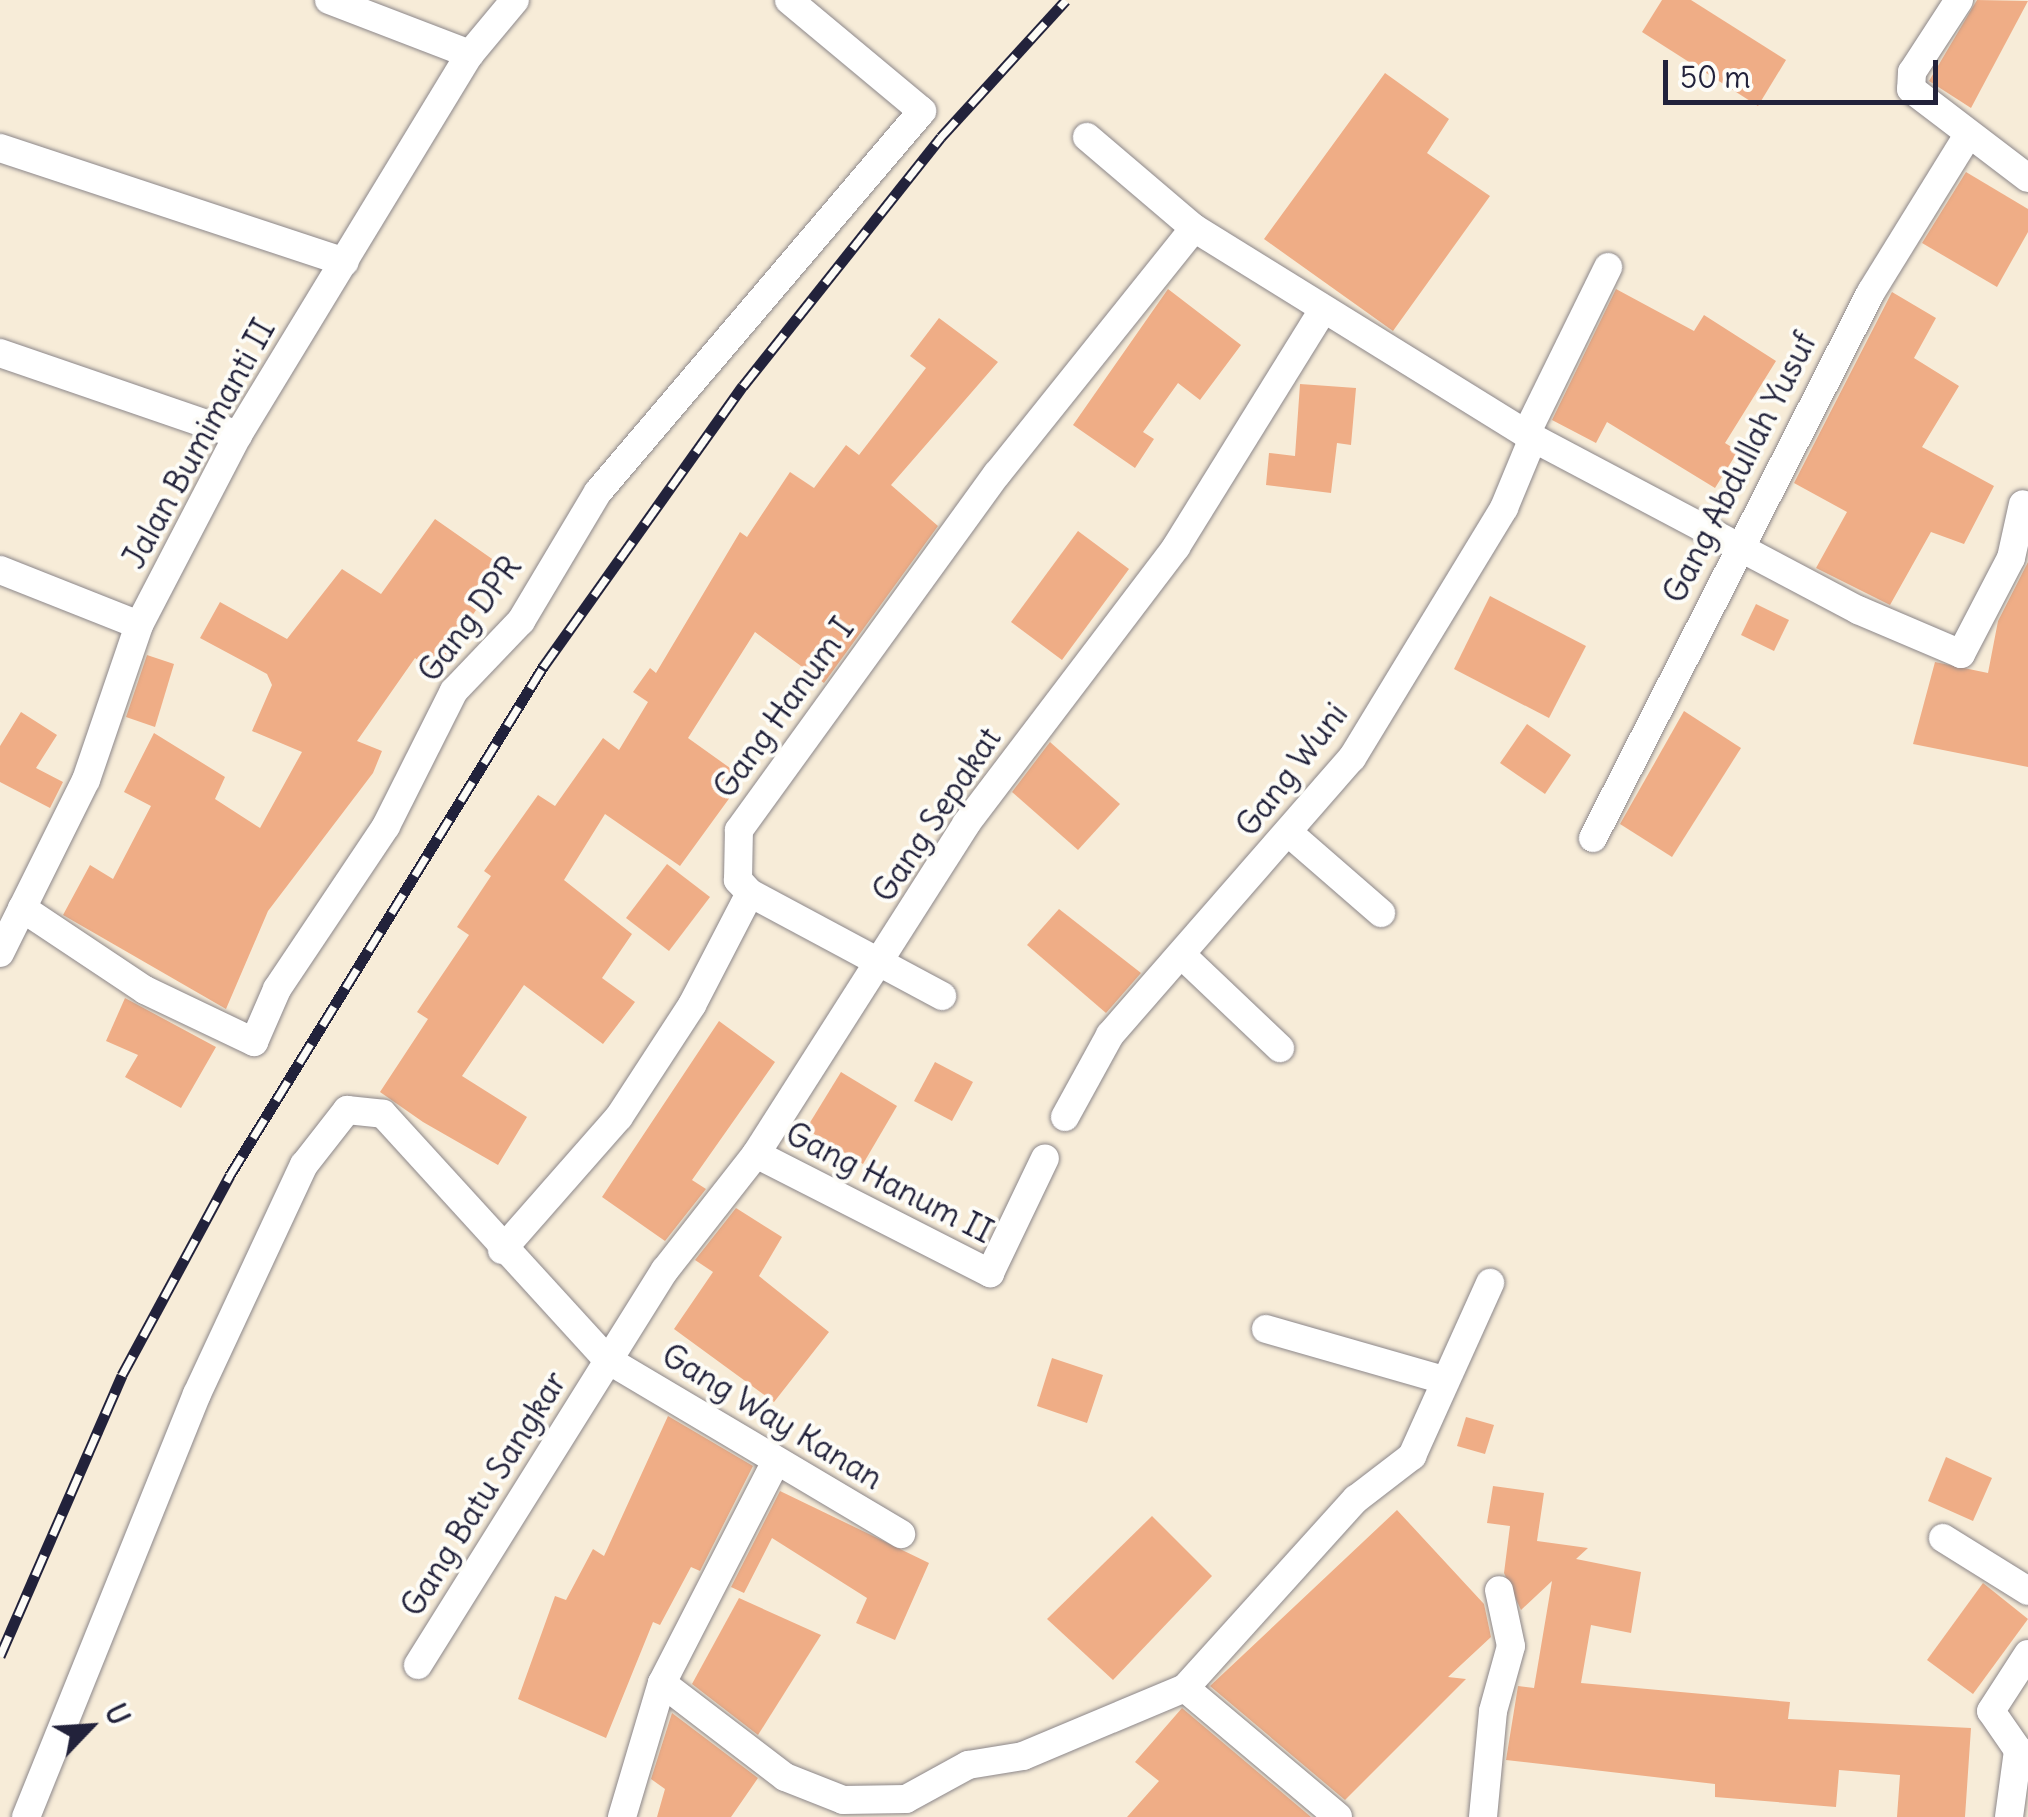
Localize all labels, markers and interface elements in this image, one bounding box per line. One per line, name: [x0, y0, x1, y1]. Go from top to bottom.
scale bar: [1668, 40, 1943, 102]
text: 50 m: [1680, 58, 1750, 96]
street label: Jalan Bumimanti II: [115, 313, 283, 575]
street label: Gang Abdullah Yusuf: [1655, 326, 1825, 610]
street label: Gang DPR: [410, 548, 530, 690]
street label: Gang Hanum I: [706, 610, 862, 806]
street label: Gang Wuni: [1228, 696, 1356, 844]
street label: Gang Sepakat: [865, 720, 1009, 910]
street label: Gang Hanum II: [779, 1114, 999, 1252]
street label: Gang Way Kanan: [655, 1336, 889, 1498]
street label: Gang Batu Sangkar: [393, 1364, 575, 1624]
north arrow: [40, 1677, 140, 1777]
text: U: [97, 1698, 138, 1731]

